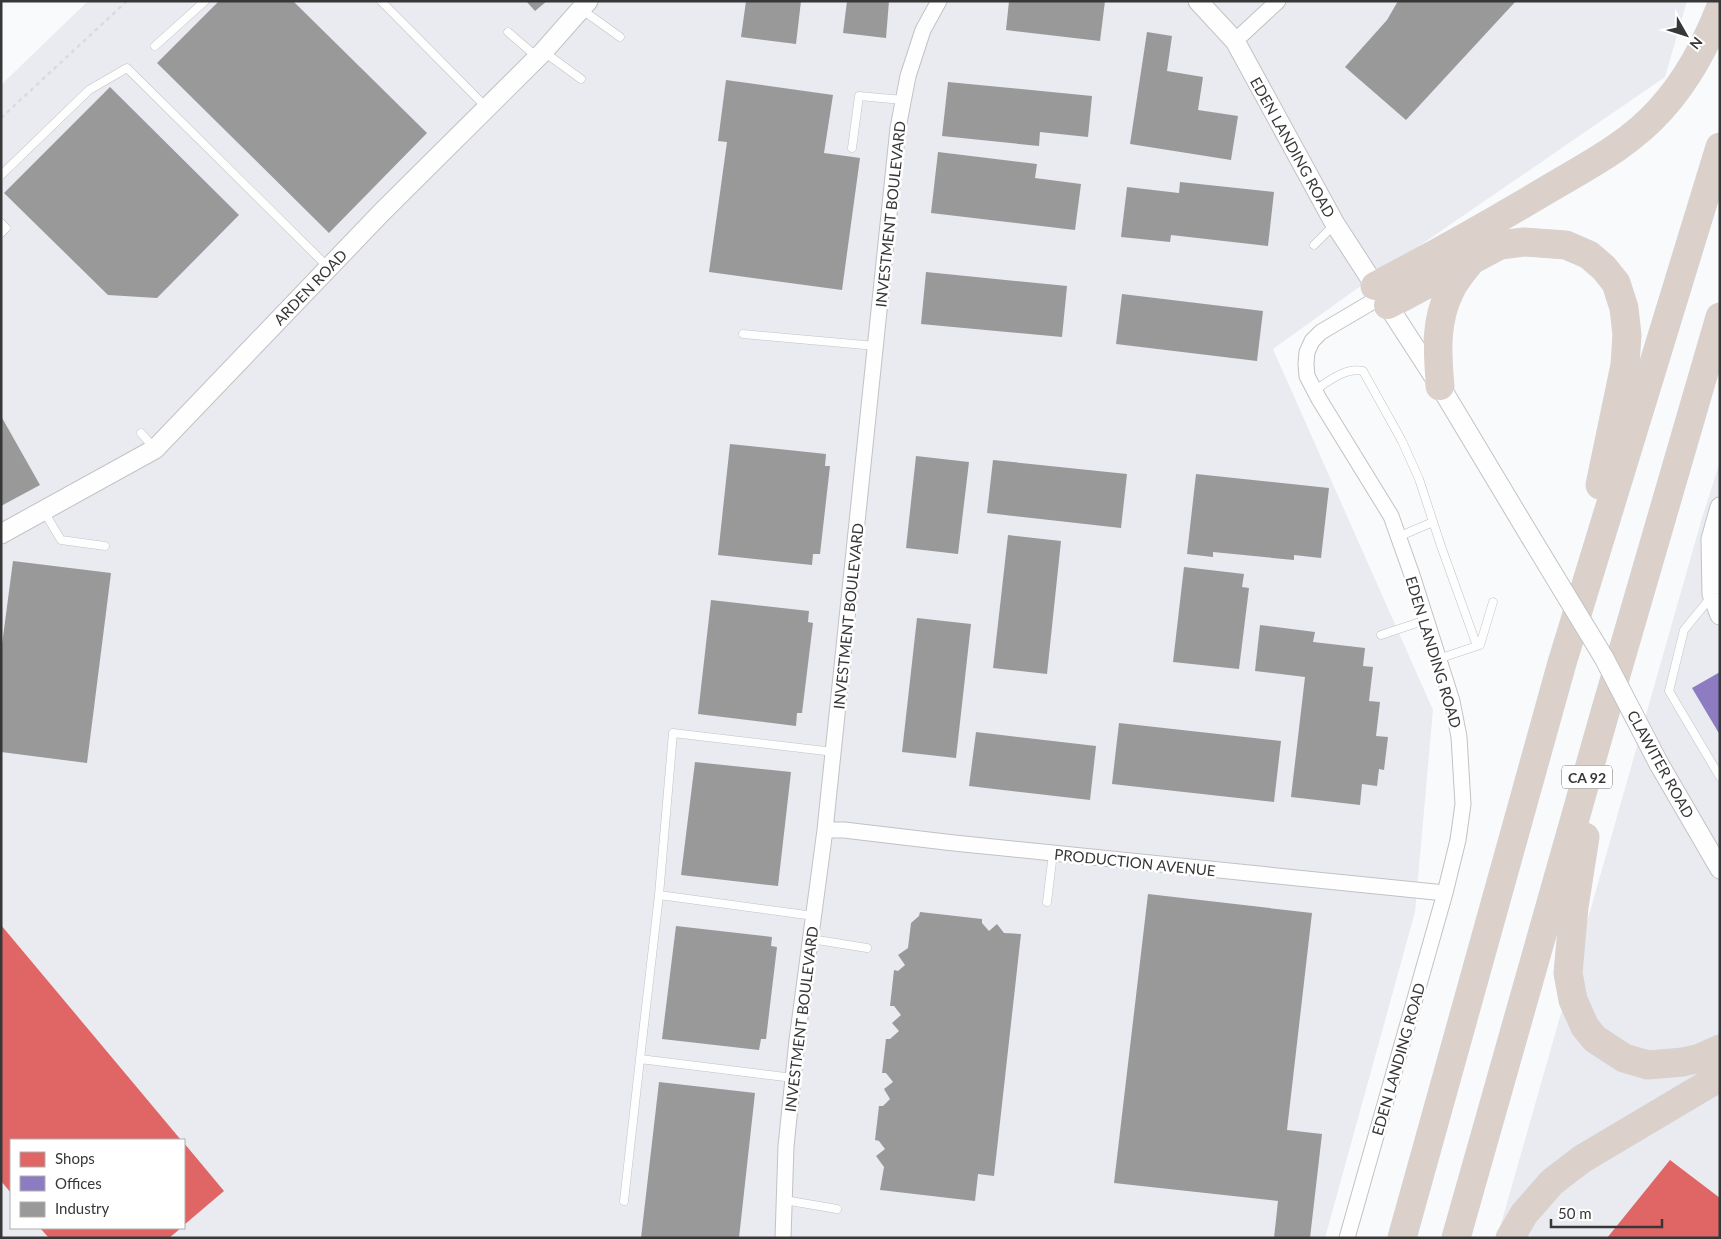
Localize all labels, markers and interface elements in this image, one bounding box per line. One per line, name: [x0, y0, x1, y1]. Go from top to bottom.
north arrow: [1661, 10, 1711, 60]
text: N: [1686, 34, 1706, 53]
street label: EDEN LANDING ROAD: [1247, 74, 1339, 220]
street label: INVESTMENT BOULEVARD: [871, 120, 909, 308]
street label: ARDEN ROAD: [270, 246, 350, 328]
street label: INVESTMENT BOULEVARD: [829, 522, 867, 710]
street label: EDEN LANDING ROAD: [1402, 574, 1466, 730]
street label: CLAWITER ROAD: [1624, 707, 1698, 821]
road number: CA 92: [1562, 766, 1612, 789]
street label: PRODUCTION AVENUE: [1054, 845, 1216, 879]
street label: INVESTMENT BOULEVARD: [781, 925, 821, 1113]
street label: EDEN LANDING ROAD: [1368, 981, 1428, 1137]
legend: [10, 1139, 185, 1229]
text: Shops: [55, 1149, 95, 1167]
text: Offices: [55, 1174, 102, 1192]
scale bar: [1551, 1196, 1662, 1228]
text: Industry: [55, 1199, 110, 1217]
text: 50 m: [1558, 1204, 1592, 1222]

